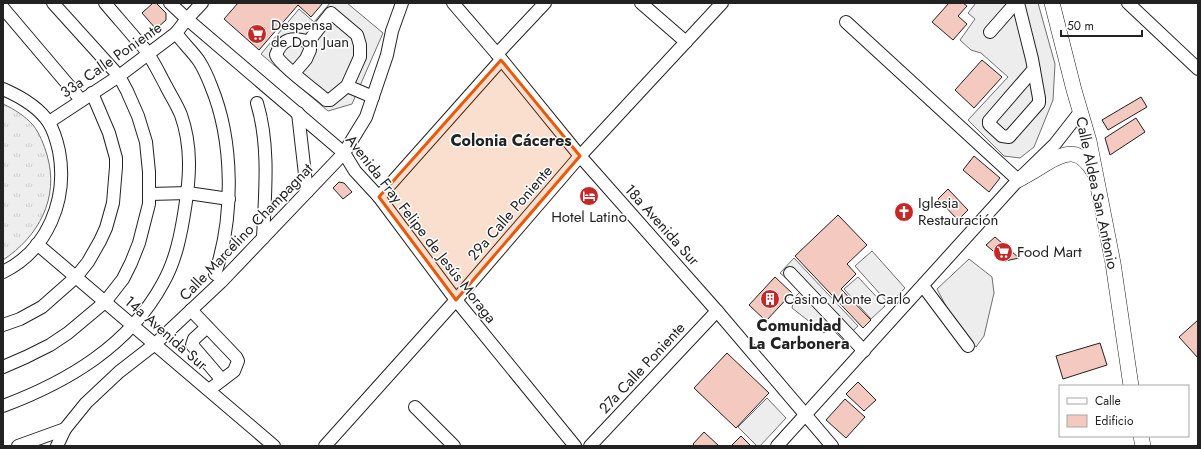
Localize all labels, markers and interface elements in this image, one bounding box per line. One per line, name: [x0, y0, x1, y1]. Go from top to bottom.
scale bar: [1061, 12, 1142, 38]
place label: Despensa de Don Juan: [271, 14, 349, 53]
street label: 33a Calle Poniente: [56, 17, 166, 103]
text: 50 m: [1067, 17, 1094, 35]
supermarket icon: Despensa de Don Juan: [246, 23, 268, 45]
street label: Calle Aldea San Antonio: [1070, 115, 1124, 271]
district label: Colonia Cáceres: [450, 129, 572, 152]
street label: Avenida Fray Felipe de Jesús Moraga: [340, 130, 502, 328]
street label: Calle Marcelino Champagnat: [174, 158, 318, 306]
street label: 29a Calle Poniente: [462, 160, 558, 265]
street label: 18a Avenida Sur: [619, 179, 705, 271]
hotel icon: Hotel Latino: [578, 185, 600, 207]
place label: Iglesia Restauración: [918, 192, 998, 231]
church icon: Iglesia Restauración: [893, 201, 915, 223]
place label: Hotel Latino: [551, 206, 627, 228]
supermarket icon: Food Mart: [992, 241, 1014, 263]
place label: Food Mart: [1017, 241, 1082, 263]
building icon: Casino Monte Carlo: [759, 288, 781, 310]
place label: Casino Monte Carlo: [784, 288, 910, 310]
street label: 14a Avenida Sur: [120, 291, 213, 376]
district label: Comunidad La Carbonera: [748, 314, 850, 355]
street label: 27a Calle Poniente: [594, 317, 690, 419]
legend: [1059, 385, 1189, 437]
text: Calle: [1095, 392, 1121, 410]
text: Edificio: [1095, 412, 1134, 430]

